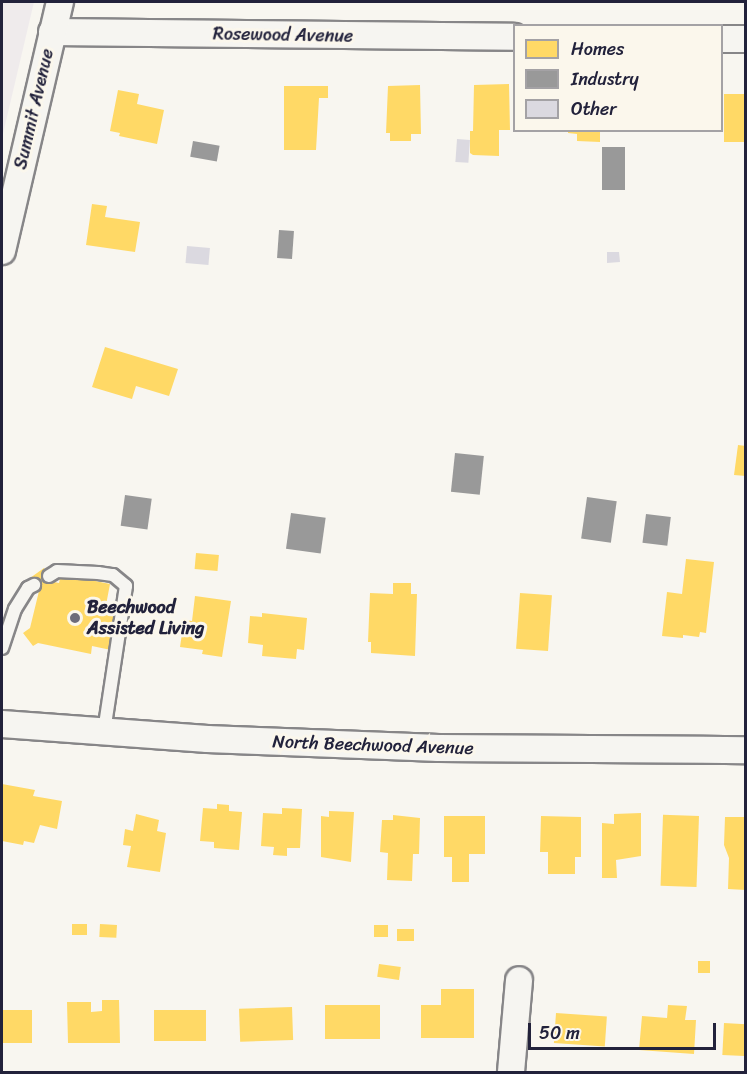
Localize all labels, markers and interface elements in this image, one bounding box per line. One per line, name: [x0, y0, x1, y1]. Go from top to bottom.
street label: Rosewood Avenue: [213, 23, 353, 47]
legend: [513, 24, 723, 132]
text: Homes: [571, 33, 624, 65]
street label: Summit Avenue: [10, 47, 58, 171]
text: Industry: [571, 63, 639, 95]
text: Other: [571, 93, 617, 125]
place label: Beechwood Assisted Living: [87, 597, 204, 640]
marker: Beechwood Assisted Living: [68, 611, 82, 625]
street label: North Beechwood Avenue: [272, 731, 474, 759]
scale bar: [531, 1011, 718, 1049]
text: 50 m: [539, 1017, 580, 1049]

